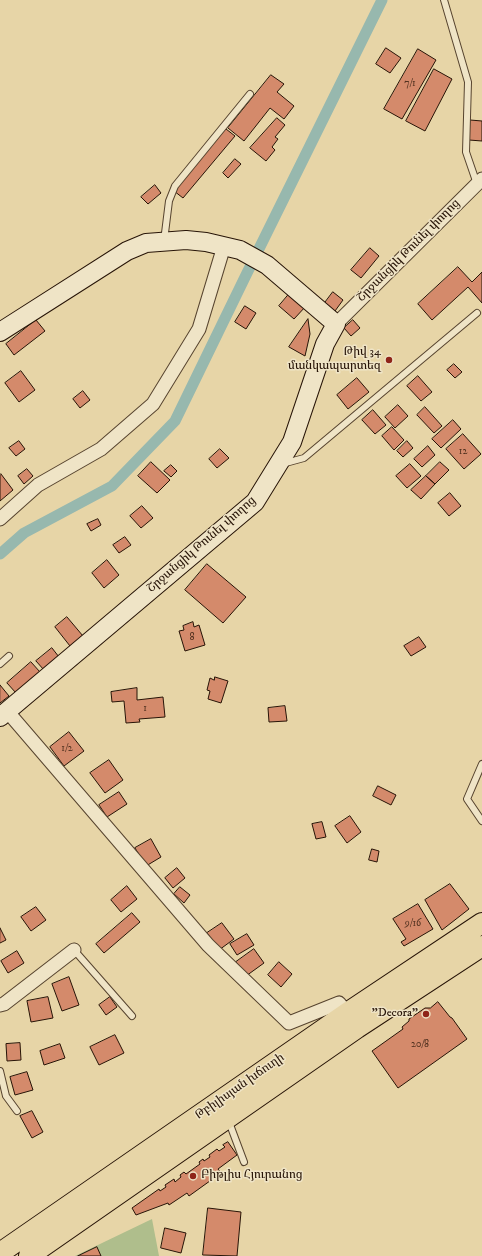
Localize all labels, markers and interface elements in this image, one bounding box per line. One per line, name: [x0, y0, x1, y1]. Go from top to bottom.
house number: 7/1: [404, 78, 416, 90]
street label: Շրջանցիկ Թունել փողոց: [355, 197, 463, 305]
place label: Թիվ 34 մանկապարտեզ: [288, 346, 381, 374]
marker: Թիվ 34 մանկապարտեզ: [384, 355, 394, 365]
house number: 12: [459, 446, 467, 458]
street label: Շրջանցիկ Թունել փողոց: [145, 494, 259, 596]
house number: 8: [189, 632, 195, 644]
house number: 1: [143, 703, 147, 715]
house number: 1/2: [61, 743, 73, 755]
house number: 9/16: [405, 918, 421, 930]
place label: "Decora": [372, 1007, 418, 1021]
marker: "Decora": [421, 1009, 431, 1019]
house number: 20/8: [411, 1039, 429, 1051]
street label: Թբիլիսյան խճուղի: [193, 1051, 287, 1123]
place label: Բիթլիս Հյուրանոց: [201, 1169, 302, 1183]
marker: Բիթլիս Հյուրանոց: [188, 1171, 198, 1181]

